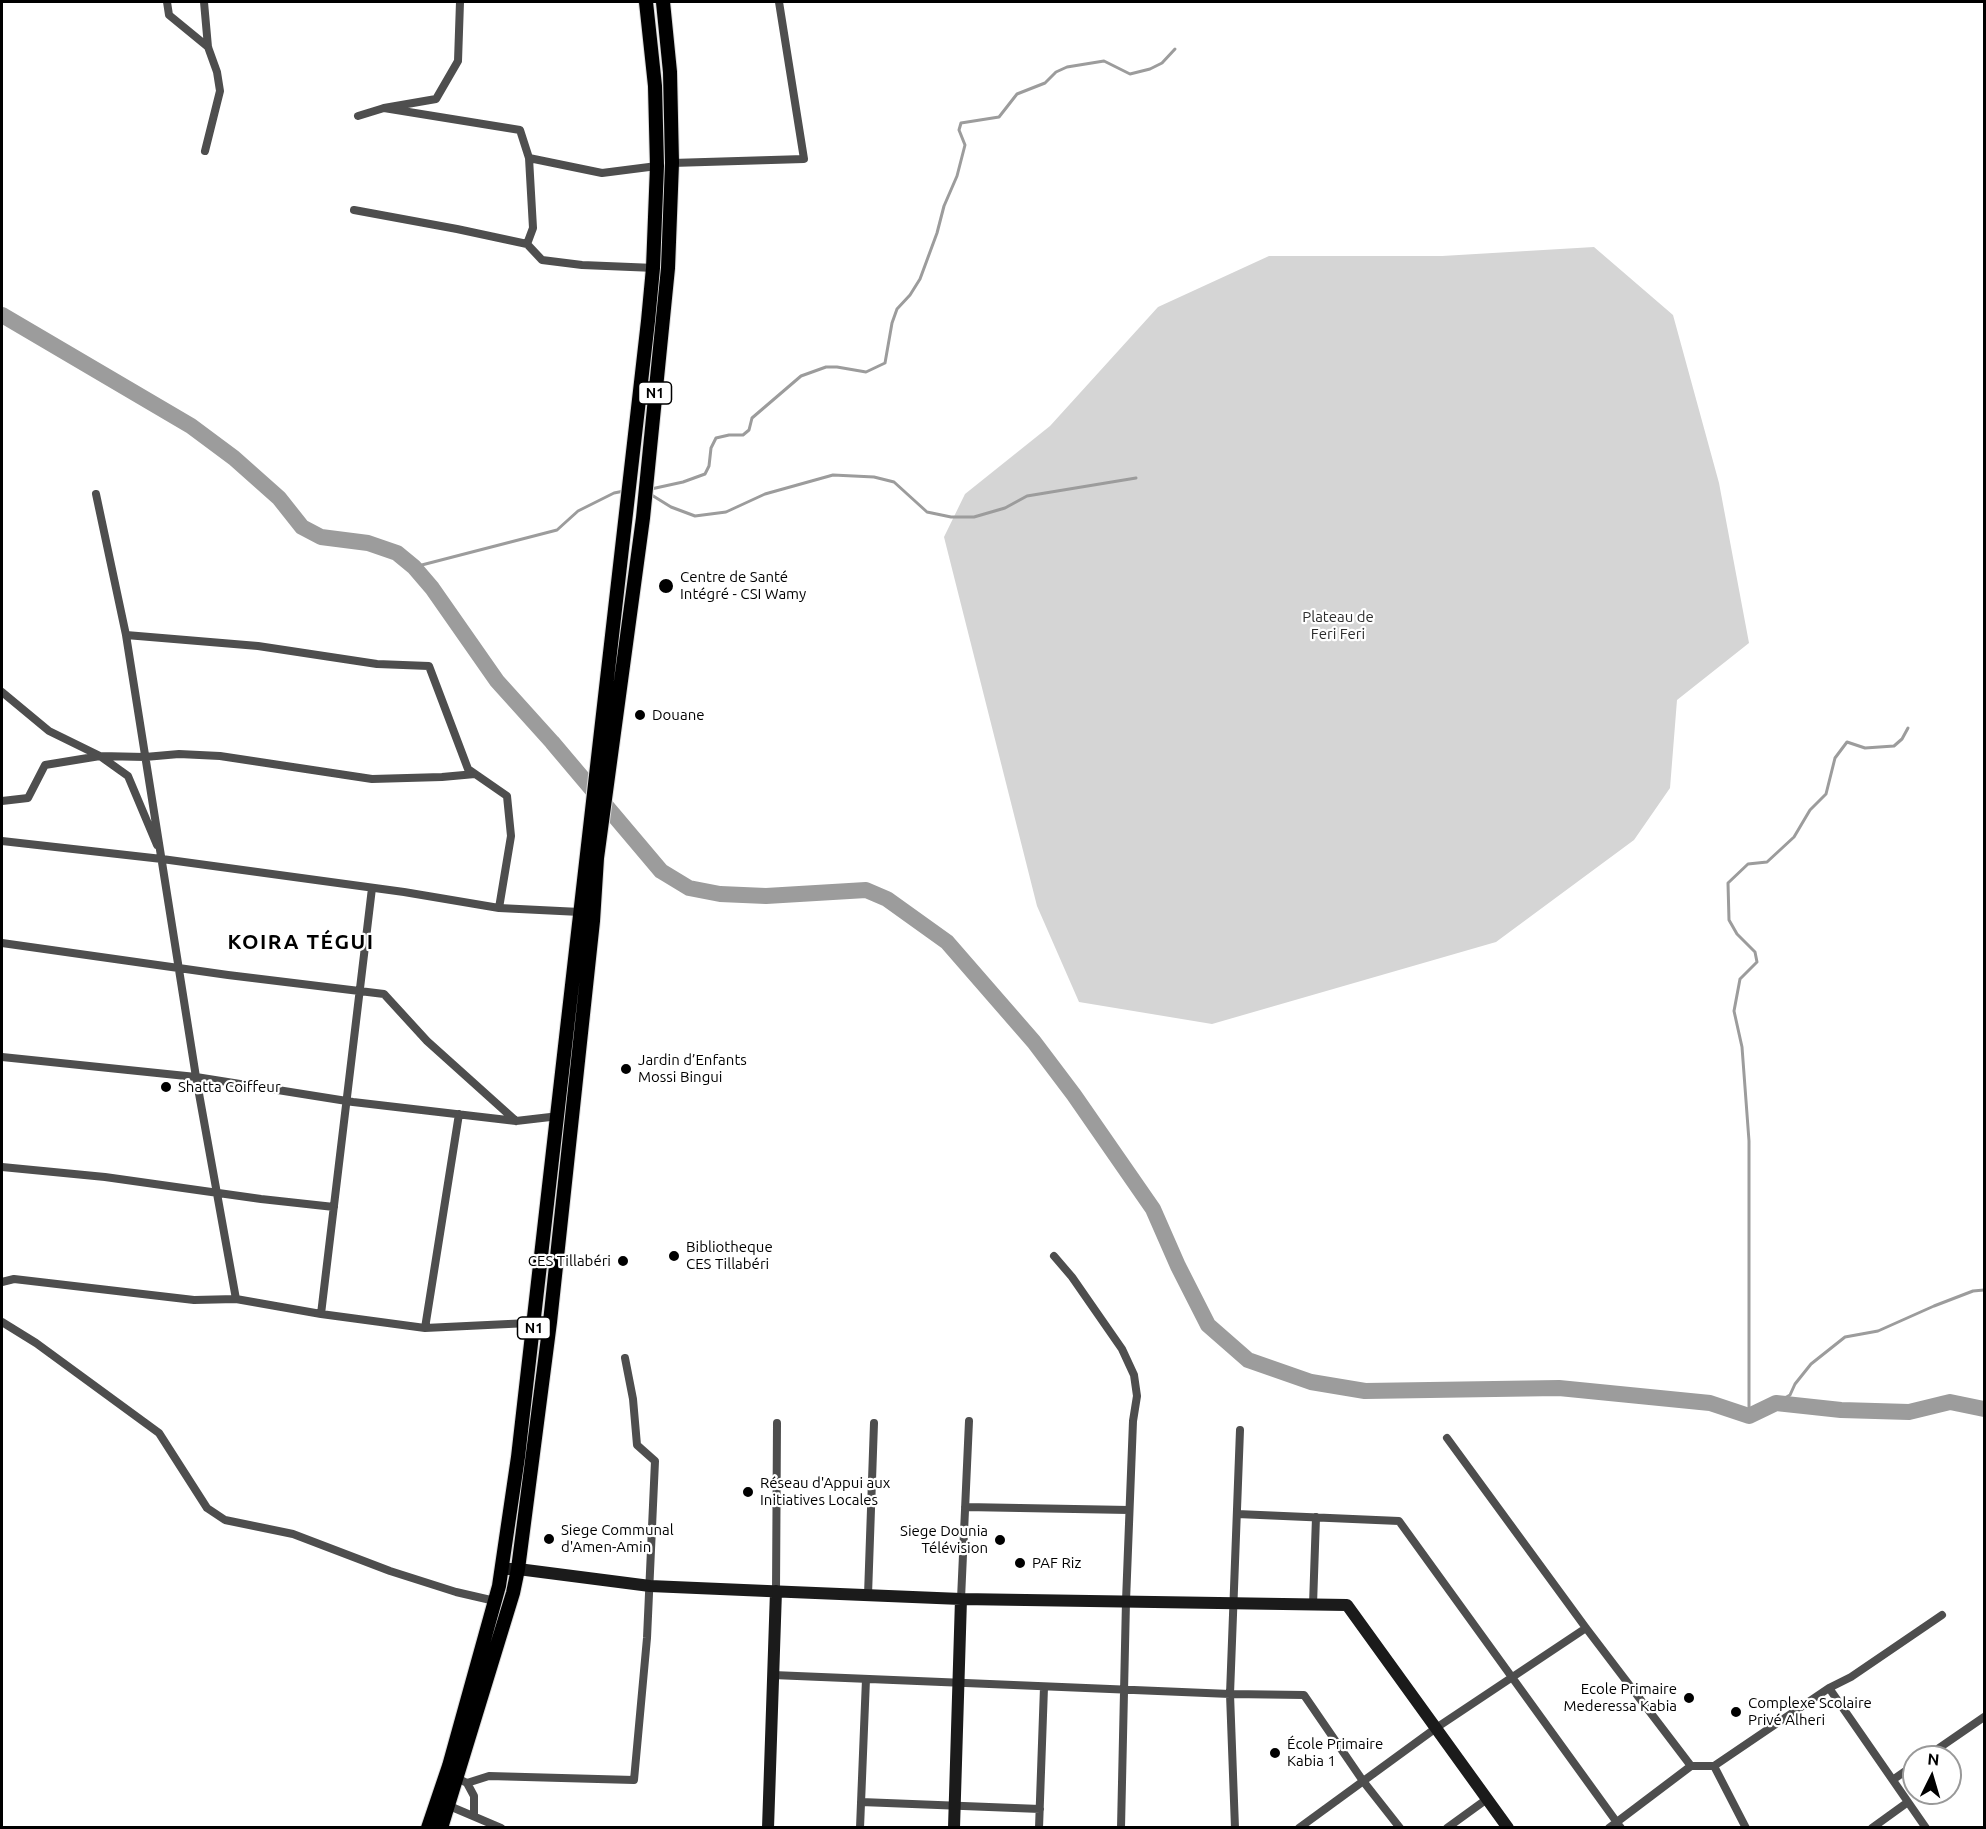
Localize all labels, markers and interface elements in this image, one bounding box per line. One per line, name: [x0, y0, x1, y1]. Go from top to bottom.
road number: N1: [638, 382, 672, 404]
place label: Centre de Santé Intégré - CSI Wamy: [680, 568, 806, 603]
marker: Centre de Santé Intégré - CSI Wamy: [657, 577, 675, 595]
park label: Plateau de Feri Feri: [1302, 608, 1374, 643]
place label: Douane: [652, 706, 704, 724]
marker: Douane: [633, 708, 647, 722]
district label: KOIRA TÉGUI: [227, 929, 375, 955]
place label: Jardin d’Enfants Mossi Bingui: [638, 1051, 747, 1086]
marker: Jardin d’Enfants Mossi Bingui: [619, 1062, 633, 1076]
place label: Shatta Coiffeur: [178, 1078, 281, 1096]
marker: Shatta Coiffeur: [159, 1080, 173, 1094]
place label: Bibliotheque CES Tillabéri: [686, 1238, 773, 1273]
marker: Bibliotheque CES Tillabéri: [667, 1249, 681, 1263]
place label: CES Tillabéri: [528, 1252, 611, 1270]
marker: CES Tillabéri: [616, 1254, 630, 1268]
road number: N1: [518, 1317, 550, 1339]
place label: Réseau d'Appui aux Initiatives Locales: [760, 1474, 890, 1509]
marker: Réseau d'Appui aux Initiatives Locales: [741, 1485, 755, 1499]
place label: Siege Communal d'Amen-Amin: [561, 1521, 674, 1556]
place label: Siege Dounia Télévision: [900, 1522, 988, 1557]
marker: Siege Communal d'Amen-Amin: [542, 1532, 556, 1546]
marker: Siege Dounia Télévision: [993, 1533, 1007, 1547]
place label: PAF Riz: [1032, 1554, 1081, 1572]
marker: PAF Riz: [1013, 1556, 1027, 1570]
place label: Ecole Primaire Mederessa Kabia: [1564, 1680, 1677, 1715]
marker: Ecole Primaire Mederessa Kabia: [1682, 1691, 1696, 1705]
place label: Complexe Scolaire Privé Alheri: [1748, 1694, 1872, 1729]
marker: Complexe Scolaire Privé Alheri: [1729, 1705, 1743, 1719]
place label: École Primaire Kabia 1: [1287, 1735, 1383, 1770]
north arrow: [1902, 1745, 1962, 1805]
marker: École Primaire Kabia 1: [1268, 1746, 1282, 1760]
text: N: [1927, 1750, 1940, 1769]

